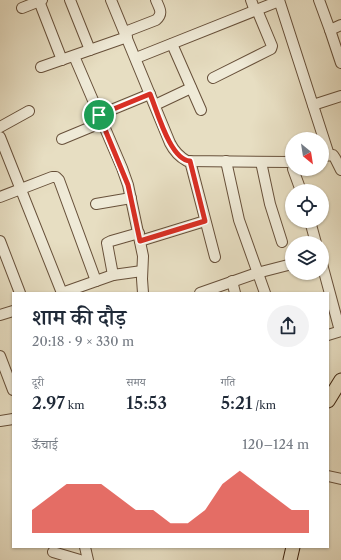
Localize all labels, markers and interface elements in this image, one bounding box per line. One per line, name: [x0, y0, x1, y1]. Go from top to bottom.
pin: [82, 98, 116, 132]
icon: arrive: [88, 104, 110, 126]
north arrow: [285, 132, 329, 176]
map controls: [285, 132, 329, 280]
button: locate: [285, 184, 329, 228]
button: layers: [285, 236, 329, 280]
text: शाम की दौड़: [32, 304, 126, 331]
button: share: [267, 305, 309, 347]
text: 20:18 · 9 × 330 m: [32, 333, 134, 349]
text: दूरी: [32, 375, 44, 389]
text: समय: [126, 375, 146, 389]
text: गति: [221, 375, 235, 389]
text: 2.97: [32, 393, 65, 413]
text: 15:53: [126, 393, 167, 413]
text: 5:21: [221, 393, 252, 413]
text: km: [65, 398, 84, 412]
text: /km: [252, 398, 276, 412]
text: ऊँचाई: [32, 436, 58, 452]
text: 120–124 m: [242, 436, 309, 452]

